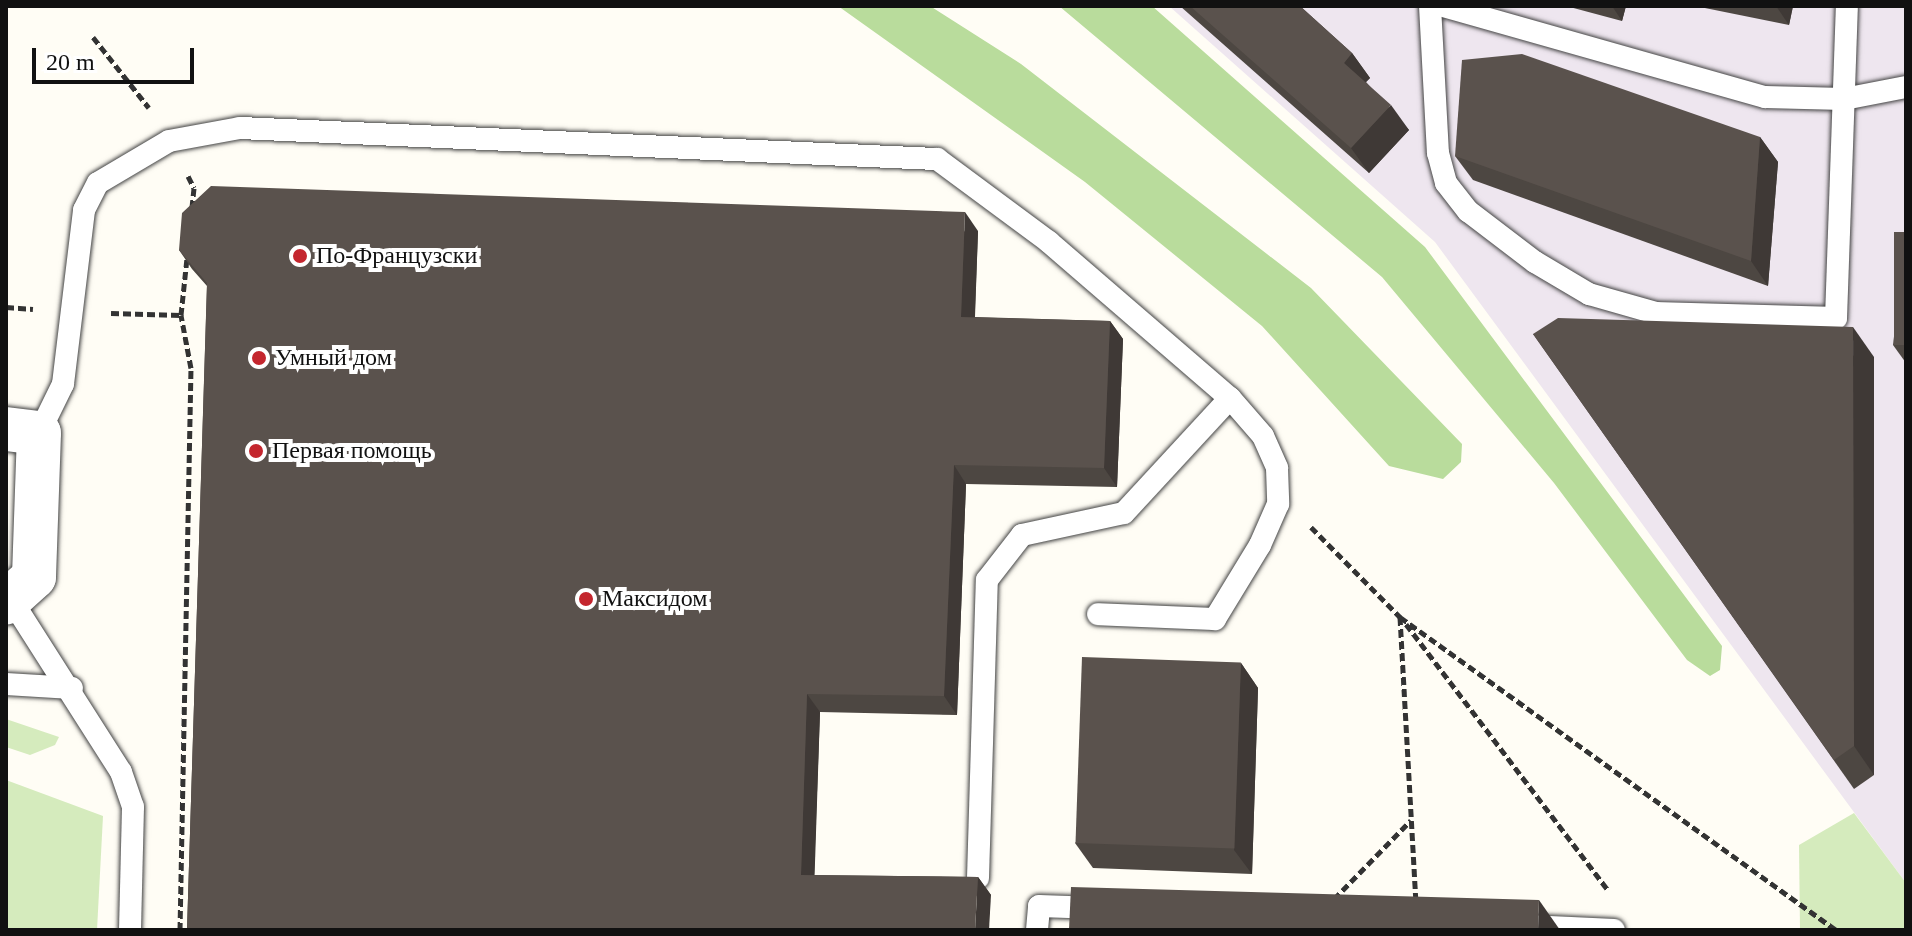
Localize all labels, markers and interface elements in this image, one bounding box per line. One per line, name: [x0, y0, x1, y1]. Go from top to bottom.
scale bar: [36, 32, 198, 82]
text: 20 m: [46, 49, 95, 75]
place label: По-Французски: [316, 242, 477, 270]
marker: По-Французски: [291, 247, 309, 265]
place label: Умный дом: [275, 344, 392, 372]
marker: Умный дом: [250, 349, 268, 367]
place label: Первая помощь: [272, 437, 432, 465]
marker: Первая помощь: [247, 442, 265, 460]
place label: Максидом: [602, 585, 707, 613]
marker: Максидом: [577, 590, 595, 608]

